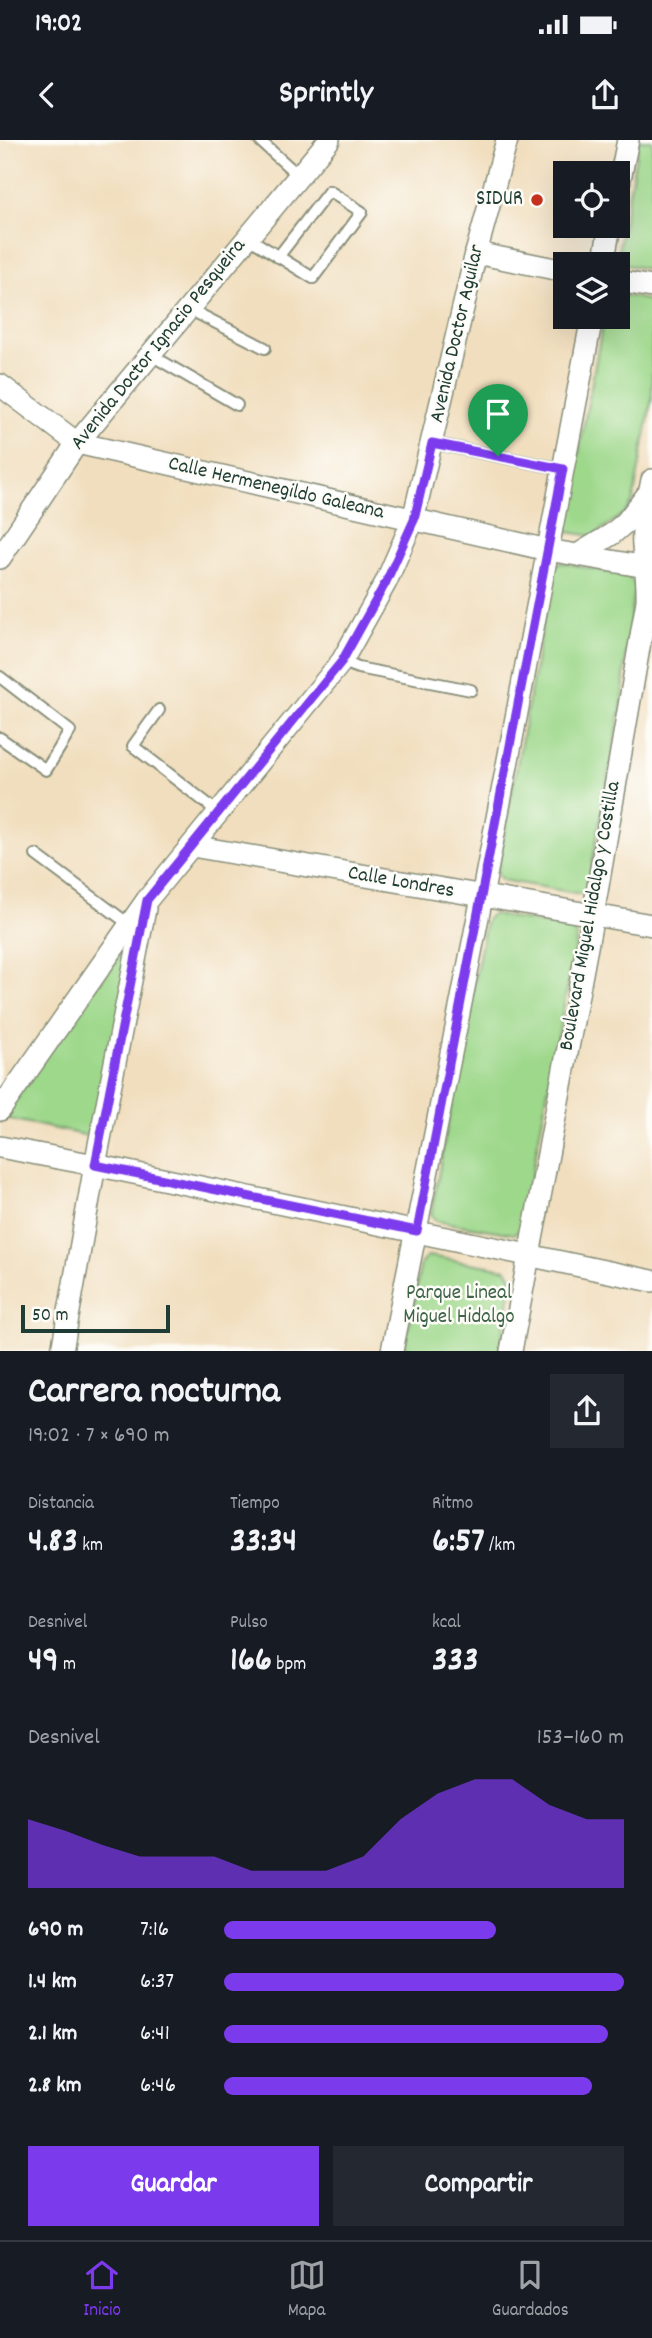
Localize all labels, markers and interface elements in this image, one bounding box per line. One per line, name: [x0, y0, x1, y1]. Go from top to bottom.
text: 19:02: [35, 6, 82, 43]
text: Sprintly: [279, 72, 373, 118]
icon: back: [28, 76, 66, 114]
icon: share: [586, 76, 624, 114]
map controls: [553, 161, 630, 329]
button: locate: [553, 161, 630, 238]
place label: SIDUR: [476, 185, 523, 215]
marker: SIDUR: [529, 192, 545, 208]
street label: Avenida Doctor Ignacio Pesqueira: [64, 232, 255, 457]
street label: Avenida Doctor Aguilar: [423, 242, 493, 426]
button: layers: [553, 252, 630, 329]
pin: [468, 384, 528, 456]
icon: arrive: [479, 395, 517, 433]
street label: Calle Hermenegildo Galeana: [165, 450, 388, 529]
street label: Boulevard Miguel Hidalgo y Costilla: [553, 778, 630, 1053]
street label: Calle Londres: [345, 859, 457, 907]
park label: Parque Lineal Miguel Hidalgo: [403, 1279, 515, 1333]
scale bar: [21, 1302, 170, 1334]
text: 50 m: [32, 1303, 69, 1330]
text: Carrera nocturna: [28, 1366, 280, 1421]
button: share: [550, 1374, 624, 1448]
text: 19:02 · 7 × 690 m: [28, 1420, 170, 1453]
text: Distancia: [28, 1491, 94, 1518]
text: Tiempo: [230, 1491, 280, 1518]
text: Ritmo: [432, 1491, 473, 1518]
text: 4.83: [28, 1518, 78, 1568]
text: 33:34: [230, 1518, 297, 1568]
text: 6:57: [432, 1518, 485, 1568]
text: km: [78, 1533, 103, 1560]
text: /km: [485, 1533, 515, 1560]
text: Desnivel: [28, 1610, 87, 1637]
text: Pulso: [230, 1610, 268, 1637]
text: kcal: [432, 1610, 461, 1637]
text: 49: [28, 1637, 59, 1687]
text: 166: [230, 1637, 272, 1687]
text: 333: [432, 1637, 479, 1687]
text: m: [59, 1652, 76, 1679]
text: bpm: [272, 1652, 306, 1679]
text: Desnivel: [28, 1722, 100, 1755]
text: 153–160 m: [537, 1722, 624, 1755]
text: 690 m: [28, 1914, 83, 1947]
text: 7:16: [140, 1914, 169, 1947]
text: 1.4 km: [28, 1966, 77, 1999]
text: 6:37: [140, 1966, 174, 1999]
text: 2.1 km: [28, 2018, 77, 2051]
text: 6:41: [140, 2018, 170, 2051]
text: 2.8 km: [28, 2070, 82, 2103]
text: 6:46: [140, 2070, 176, 2103]
button: Guardar: [28, 2146, 319, 2226]
button: Compartir: [333, 2146, 624, 2226]
tab: Inicio: [83, 2256, 121, 2325]
tab: Mapa: [288, 2256, 326, 2325]
tab: Guardados: [492, 2256, 569, 2325]

